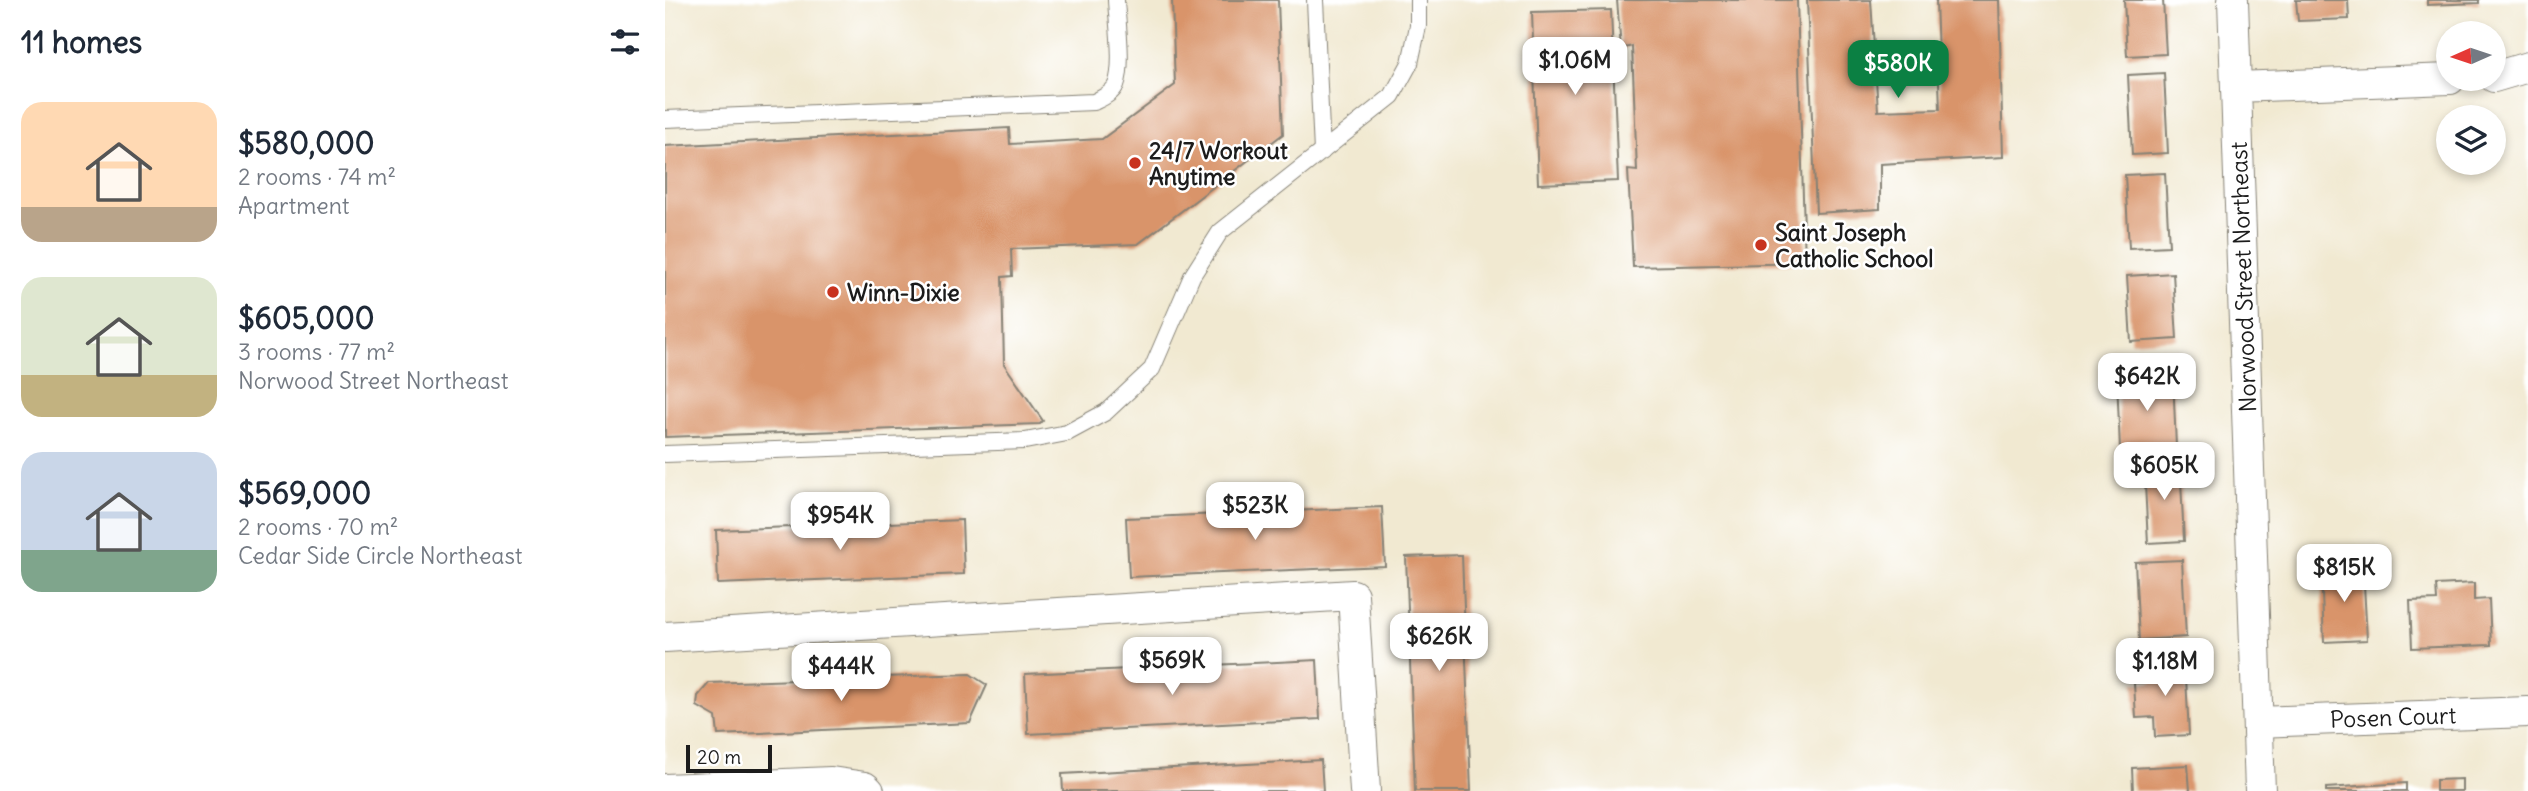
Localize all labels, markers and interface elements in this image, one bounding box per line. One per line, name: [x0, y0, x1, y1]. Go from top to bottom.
north arrow: [2436, 21, 2506, 91]
map controls: [2436, 21, 2506, 175]
text: 11 homes: [21, 23, 142, 61]
icon: filters: [606, 23, 644, 61]
pin: $1.06M: [1518, 38, 1632, 97]
pin: $580K: [1849, 41, 1947, 100]
text: $1.06M: [1538, 45, 1612, 74]
text: $580K: [1864, 48, 1932, 77]
button: layers: [2436, 105, 2506, 175]
text: $580,000: [238, 124, 374, 162]
icon: home: [77, 130, 161, 214]
place label: 24/7 Workout Anytime: [1149, 136, 1288, 191]
street label: Norwood Street Northeast: [2224, 141, 2262, 413]
marker: 24/7 Workout Anytime: [1127, 155, 1143, 171]
text: 2 rooms · 74 m²: [238, 162, 396, 191]
text: Apartment: [238, 191, 350, 220]
place label: Saint Joseph Catholic School: [1775, 218, 1933, 273]
marker: Saint Joseph Catholic School: [1753, 237, 1769, 253]
place label: Winn-Dixie: [847, 278, 960, 307]
marker: Winn-Dixie: [825, 284, 841, 300]
text: $605,000: [238, 299, 374, 337]
icon: home: [77, 305, 161, 389]
text: 3 rooms · 77 m²: [238, 337, 395, 366]
pin: $642K: [2098, 354, 2196, 413]
text: $642K: [2114, 361, 2180, 390]
text: Norwood Street Northeast: [238, 366, 509, 395]
pin: $605K: [2115, 442, 2213, 502]
text: $605K: [2130, 450, 2198, 479]
text: $569,000: [238, 474, 371, 512]
icon: home: [77, 480, 161, 564]
pin: $523K: [1206, 482, 1304, 542]
text: $523K: [1222, 490, 1288, 519]
pin: $954K: [791, 492, 889, 552]
text: $954K: [807, 500, 873, 529]
text: 2 rooms · 70 m²: [238, 512, 398, 541]
text: Cedar Side Circle Northeast: [238, 541, 523, 570]
pin: $815K: [2295, 544, 2393, 604]
text: $815K: [2313, 552, 2375, 581]
pin: $626K: [1390, 614, 1488, 673]
text: $626K: [1406, 621, 1472, 650]
pin: $569K: [1123, 638, 1221, 697]
pin: $1.18M: [2108, 638, 2222, 698]
pin: $444K: [792, 644, 890, 703]
text: $569K: [1139, 645, 1205, 674]
text: $1.18M: [2132, 646, 2198, 675]
text: $444K: [808, 651, 874, 680]
street label: Posen Court: [2329, 700, 2457, 734]
scale bar: [686, 742, 772, 774]
text: 20 m: [697, 745, 741, 769]

